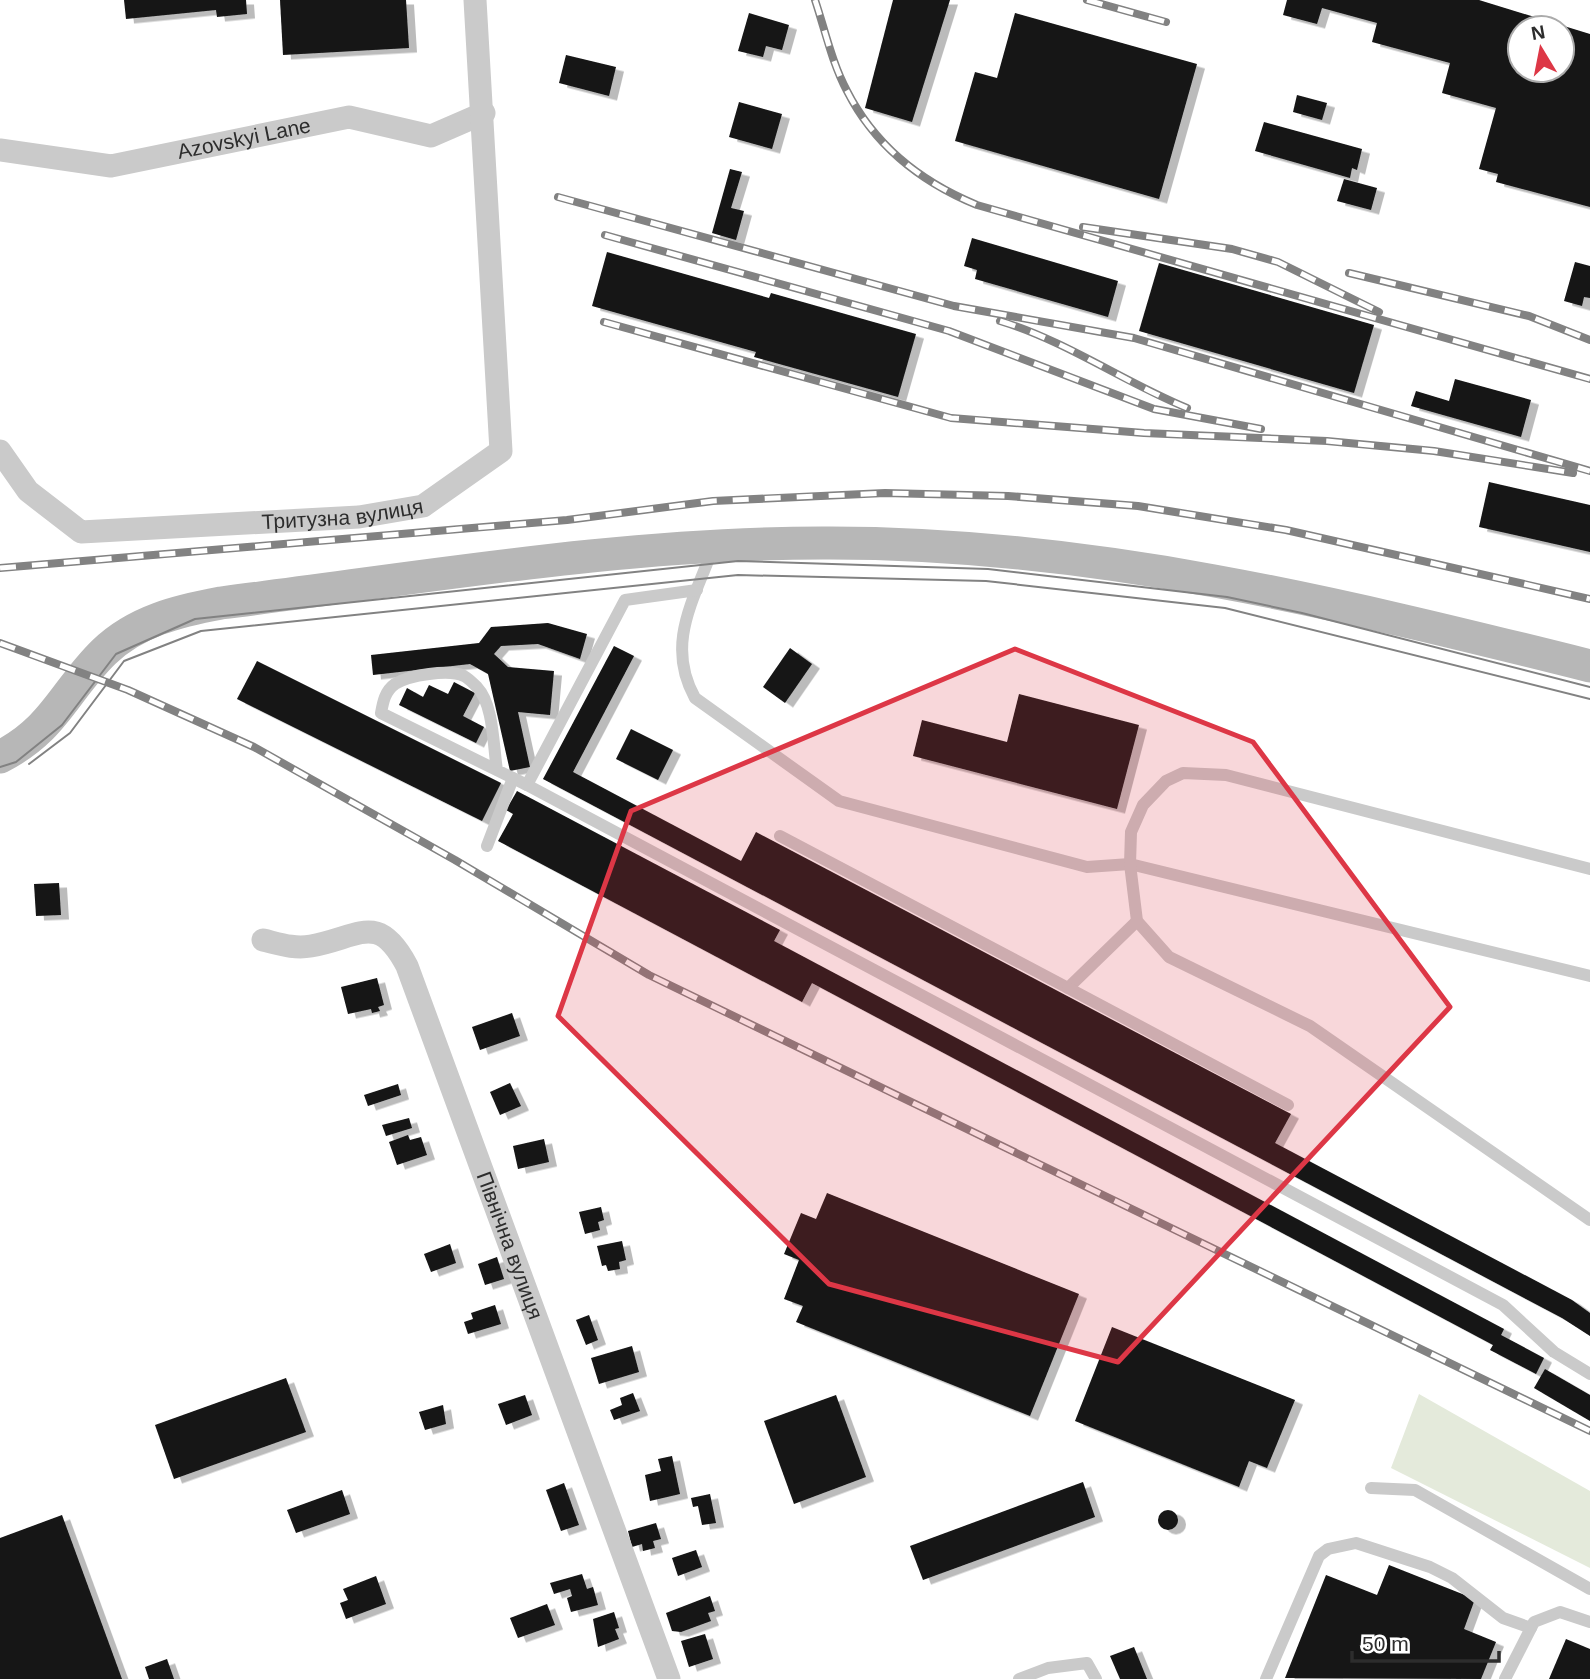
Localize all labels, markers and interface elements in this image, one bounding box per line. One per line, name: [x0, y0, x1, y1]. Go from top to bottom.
north arrow: [1506, 14, 1576, 84]
text: N: [1530, 21, 1547, 44]
street label: Azovskyi Lane: [175, 113, 313, 163]
street label: Тритузна вулиця: [261, 494, 425, 533]
street label: Північна вулиця: [473, 1168, 548, 1322]
scale bar: [1352, 1620, 1499, 1664]
text: 50 m: [1362, 1632, 1409, 1655]

